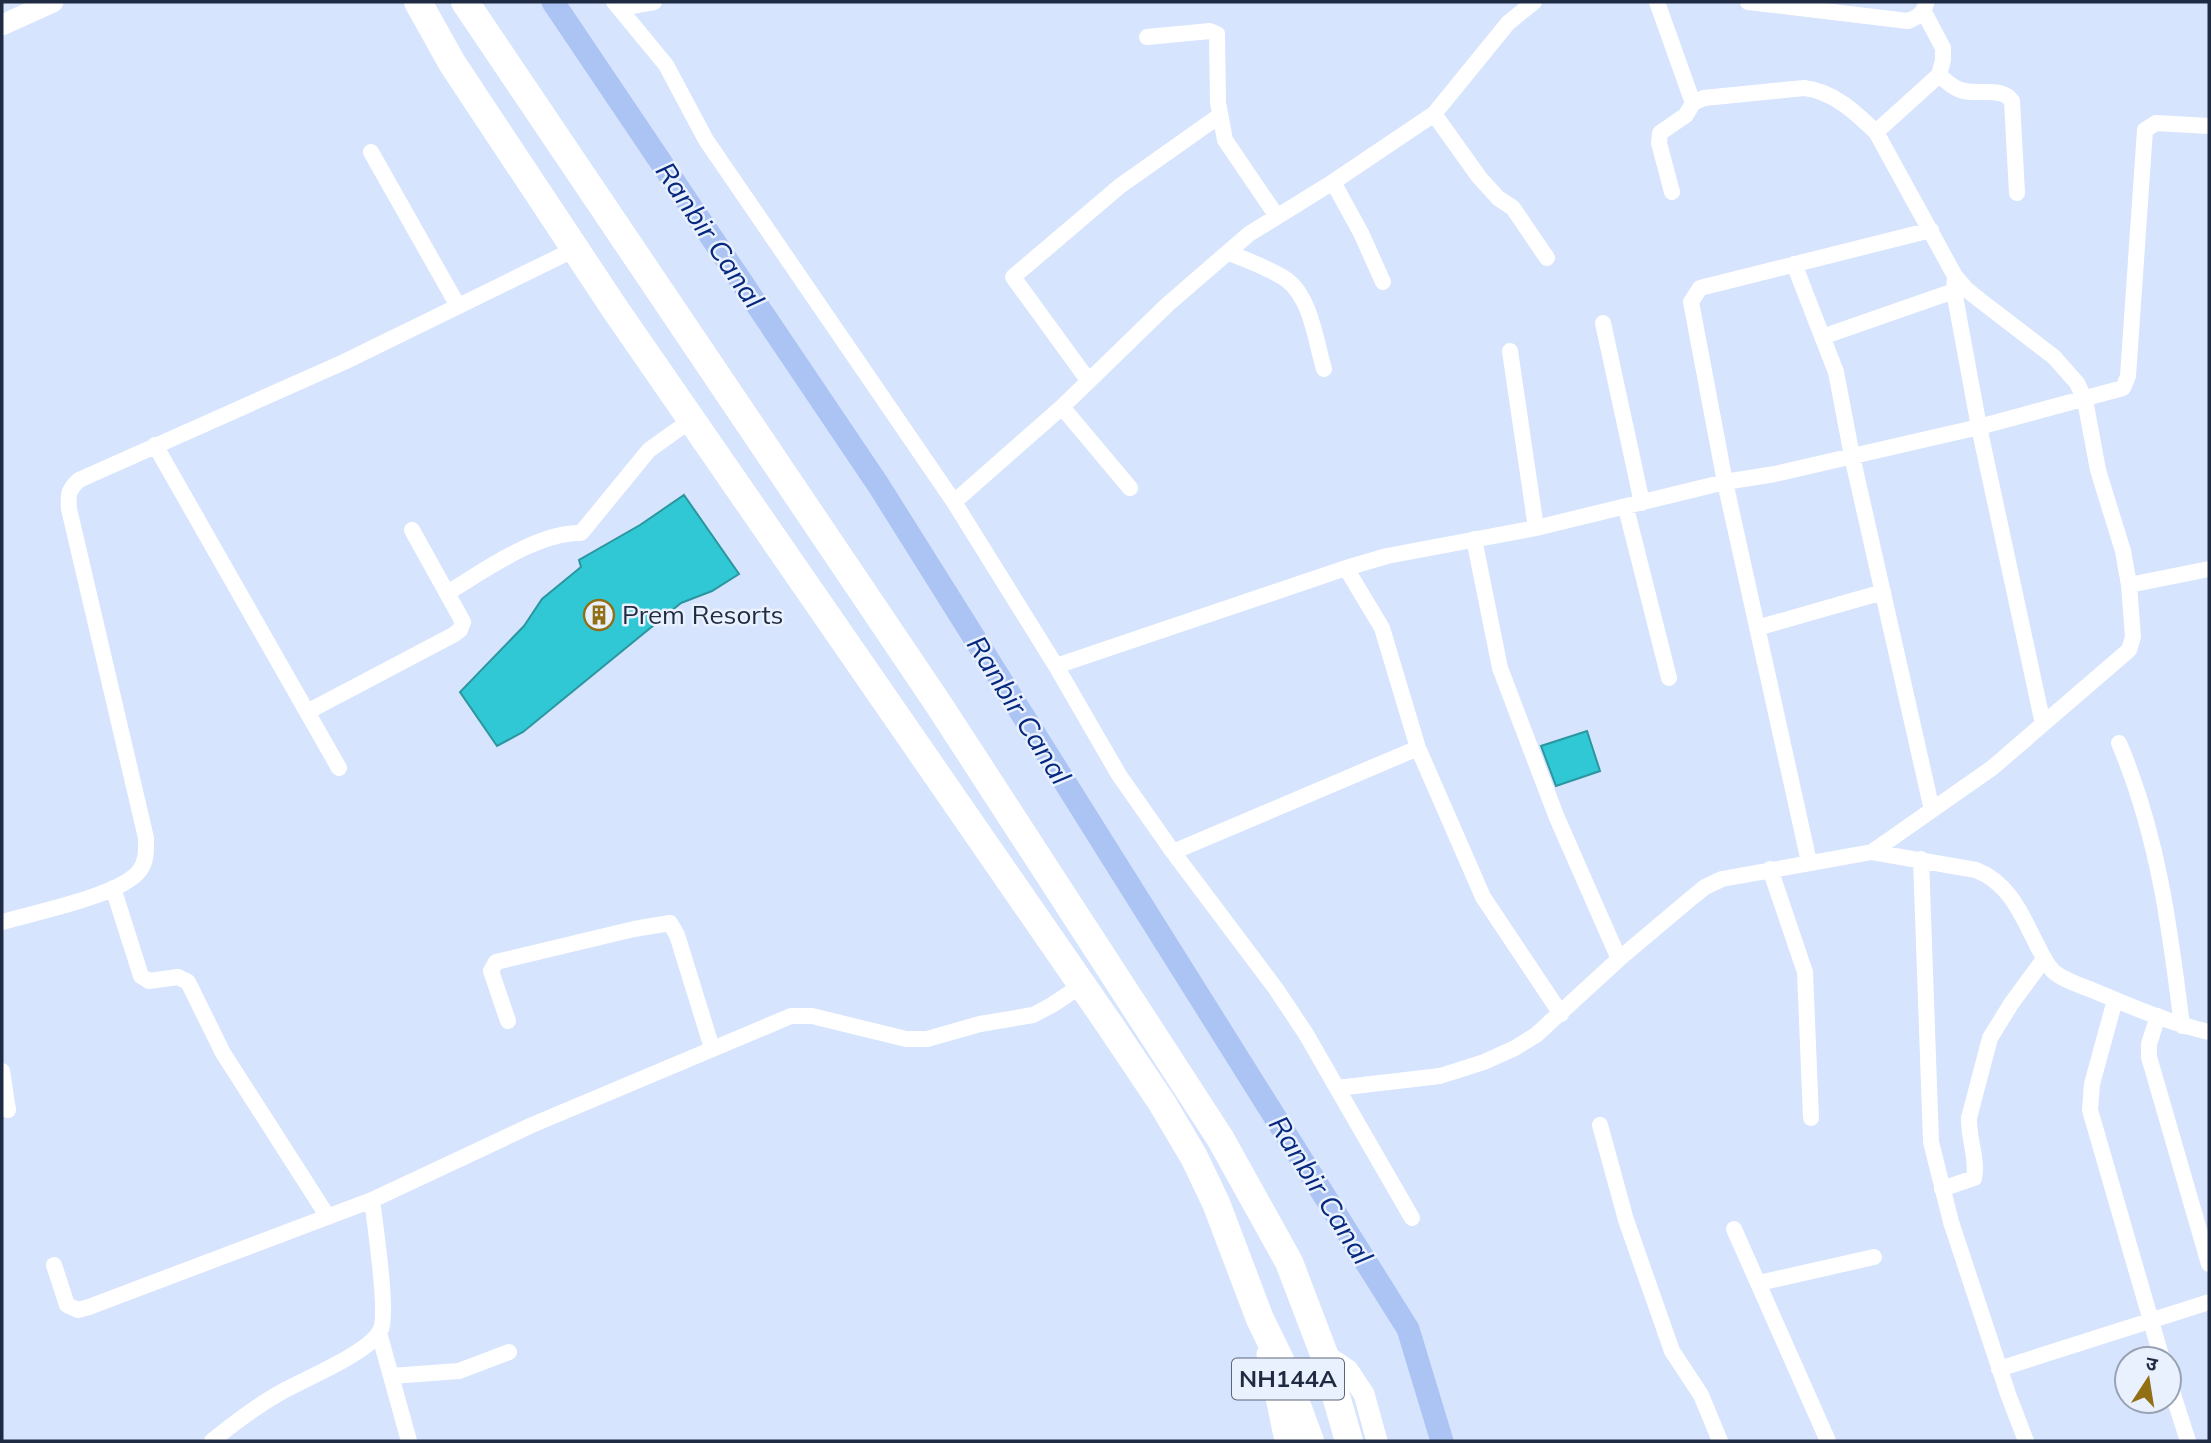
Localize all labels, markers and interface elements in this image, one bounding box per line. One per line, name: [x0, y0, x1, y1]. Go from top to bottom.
water label: Ranbir Canal: [649, 155, 772, 315]
building icon: Prem Resorts: [582, 598, 616, 632]
place label: Prem Resorts: [622, 598, 783, 631]
water label: Ranbir Canal: [960, 629, 1079, 791]
water label: Ranbir Canal: [1262, 1109, 1381, 1271]
north arrow: [2113, 1345, 2183, 1415]
text: उ: [2144, 1350, 2160, 1376]
road number: NH144A: [1232, 1358, 1344, 1400]

